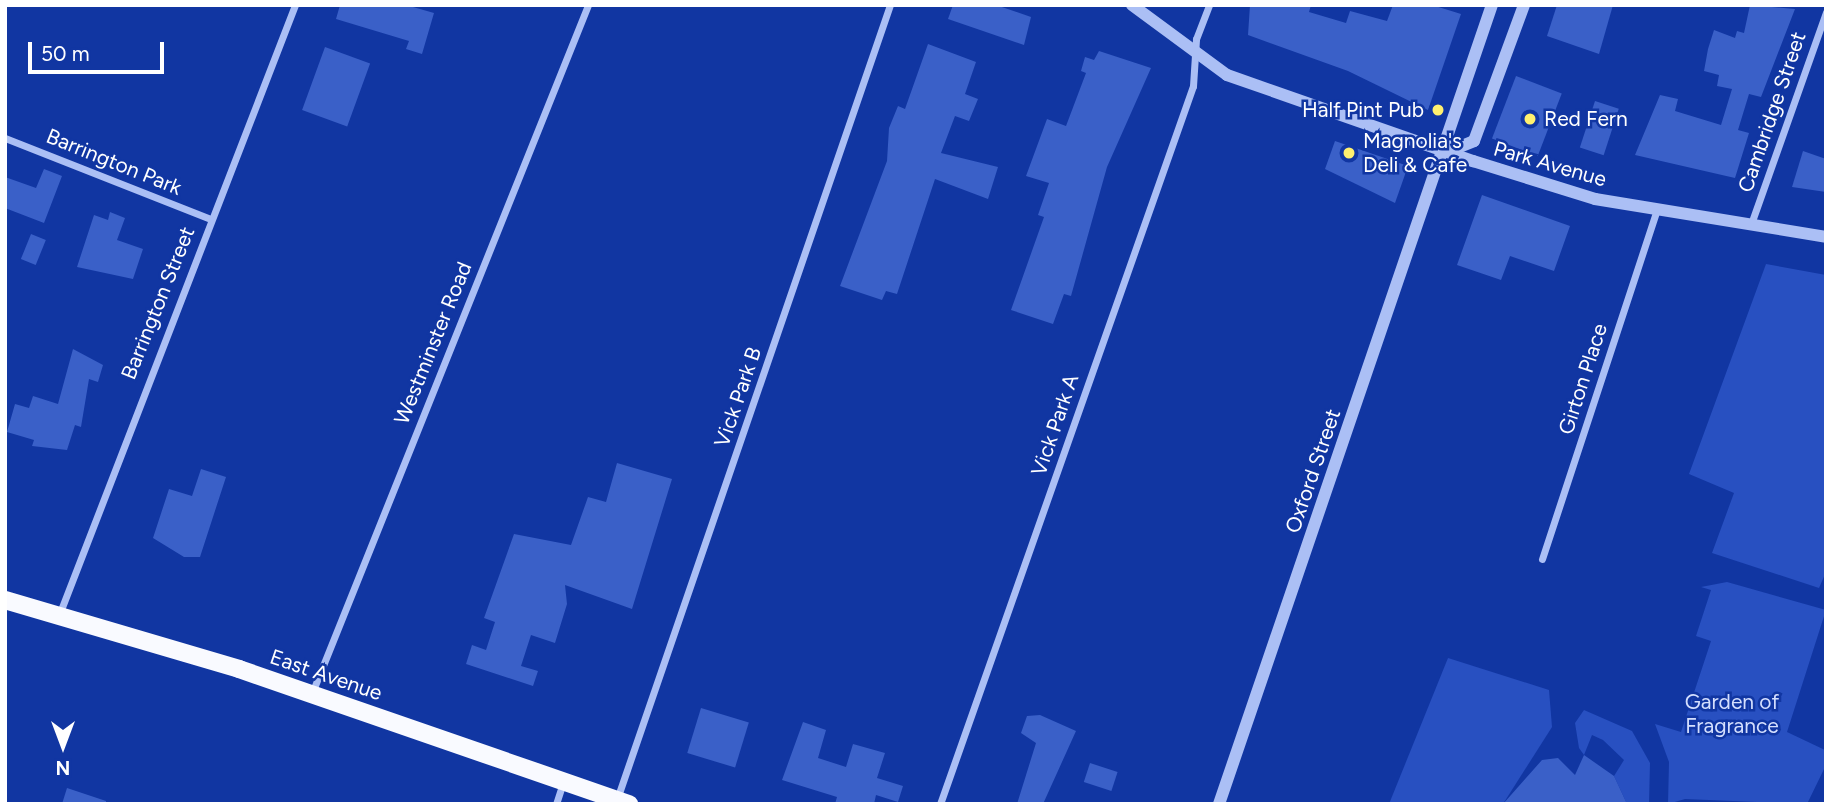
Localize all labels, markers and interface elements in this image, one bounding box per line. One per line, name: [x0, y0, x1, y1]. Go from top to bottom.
scale bar: [32, 28, 168, 72]
street label: Cambridge Street: [1733, 28, 1811, 196]
text: 50 m: [41, 41, 90, 66]
place label: Half Pint Pub: [1302, 97, 1424, 123]
marker: Half Pint Pub: [1430, 102, 1446, 118]
place label: Red Fern: [1544, 106, 1628, 132]
marker: Red Fern: [1522, 111, 1538, 127]
street label: Barrington Park: [43, 123, 185, 201]
place label: Magnolia's Deli & Cafe: [1363, 128, 1467, 178]
street label: Park Avenue: [1491, 136, 1609, 192]
marker: Magnolia's Deli & Cafe: [1341, 145, 1357, 161]
street label: Barrington Street: [116, 223, 200, 383]
street label: Westminster Road: [389, 258, 477, 428]
street label: Girton Place: [1553, 320, 1613, 438]
street label: Vick Park B: [709, 344, 767, 450]
street label: Vick Park A: [1026, 371, 1084, 479]
street label: Oxford Street: [1280, 406, 1346, 536]
street label: East Avenue: [267, 644, 385, 706]
park label: Garden of Fragrance: [1685, 689, 1779, 739]
north arrow: [28, 711, 98, 781]
text: N: [56, 756, 70, 779]

